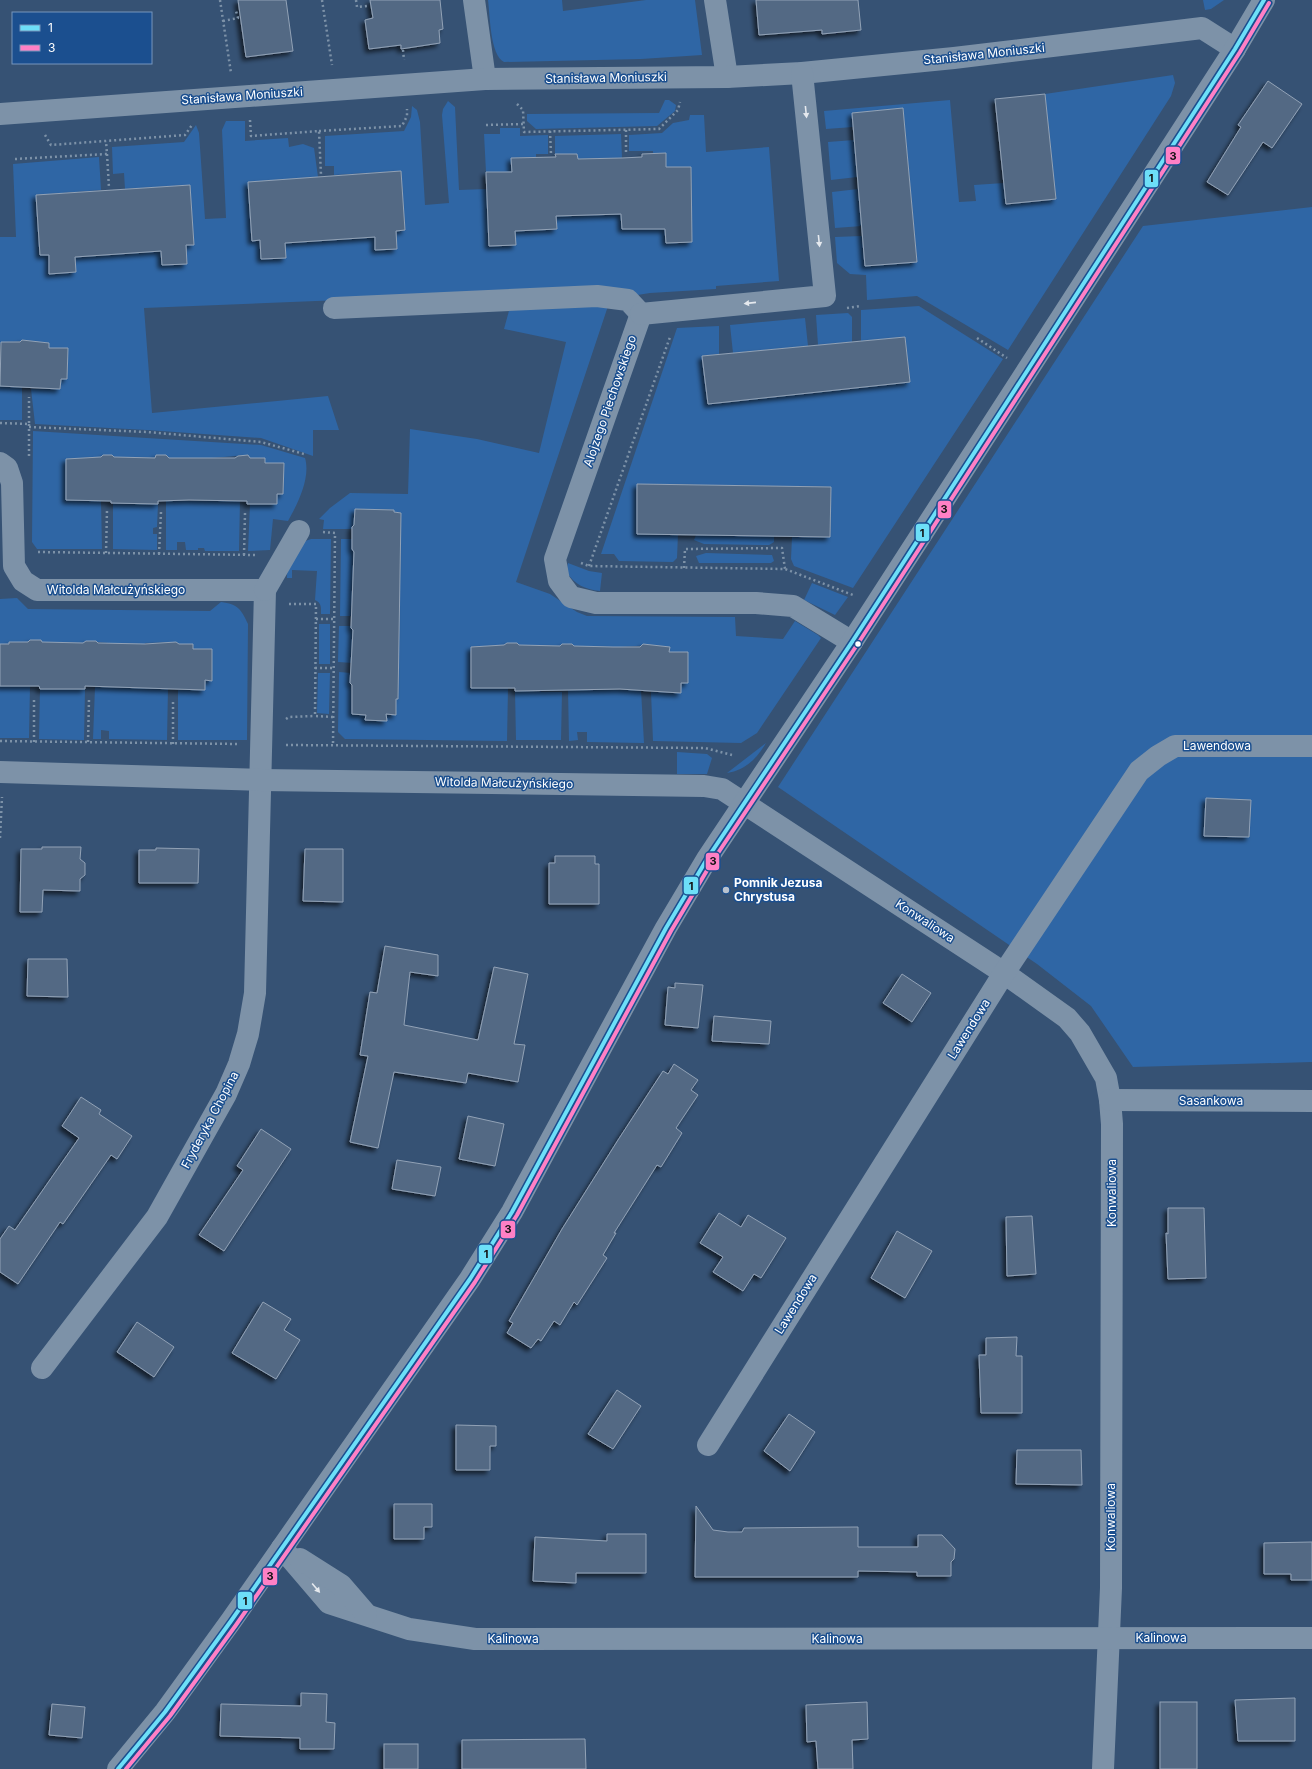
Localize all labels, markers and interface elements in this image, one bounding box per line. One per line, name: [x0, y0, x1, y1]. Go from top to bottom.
legend: [12, 12, 152, 64]
text: 1: [48, 20, 53, 35]
text: 3: [48, 40, 55, 55]
street label: Stanisława Moniuszki: [923, 40, 1045, 67]
street label: Stanisława Moniuszki: [545, 69, 667, 86]
street label: Stanisława Moniuszki: [181, 84, 303, 107]
one-way arrow: [803, 106, 810, 118]
line badge: 3: [1165, 146, 1181, 165]
text: 3: [1169, 149, 1177, 163]
line badge: 1: [1144, 169, 1159, 188]
text: 1: [1149, 171, 1154, 185]
one-way arrow: [816, 235, 823, 247]
one-way arrow: [744, 300, 756, 307]
street label: Alojzego Piechowskiego: [580, 333, 639, 469]
line badge: 3: [937, 500, 952, 519]
text: 3: [940, 502, 948, 516]
line badge: 1: [915, 523, 930, 542]
text: 1: [920, 526, 925, 540]
street label: Witolda Małcużyńskiego: [47, 582, 185, 597]
unlabelled marker: [853, 639, 863, 649]
street label: Lawendowa: [1183, 738, 1251, 753]
street label: Witolda Małcużyńskiego: [435, 774, 573, 791]
line badge: 3: [705, 852, 720, 871]
text: 3: [709, 854, 717, 868]
place label: Pomnik Jezusa Chrystusa: [734, 875, 822, 904]
line badge: 1: [683, 876, 699, 895]
text: 1: [689, 879, 694, 893]
marker: Pomnik Jezusa Chrystusa: [721, 885, 731, 895]
street label: Konwaliowa: [893, 896, 958, 945]
street label: Lawendowa: [944, 996, 993, 1062]
street label: Fryderyka Chopina: [178, 1069, 241, 1171]
street label: Sasankowa: [1179, 1093, 1243, 1108]
street label: Konwaliowa: [1104, 1159, 1119, 1227]
line badge: 3: [500, 1220, 516, 1239]
text: 3: [504, 1222, 512, 1236]
line badge: 1: [478, 1244, 493, 1264]
text: 1: [484, 1247, 489, 1261]
street label: Lawendowa: [771, 1271, 820, 1337]
street label: Konwaliowa: [1103, 1483, 1118, 1551]
line badge: 3: [262, 1567, 278, 1586]
text: 3: [266, 1569, 274, 1583]
one-way arrow: [312, 1583, 321, 1594]
line badge: 1: [237, 1591, 253, 1610]
text: 1: [243, 1594, 248, 1608]
street label: Kalinowa: [1135, 1630, 1187, 1645]
street label: Kalinowa: [487, 1631, 539, 1646]
street label: Kalinowa: [811, 1631, 863, 1646]

